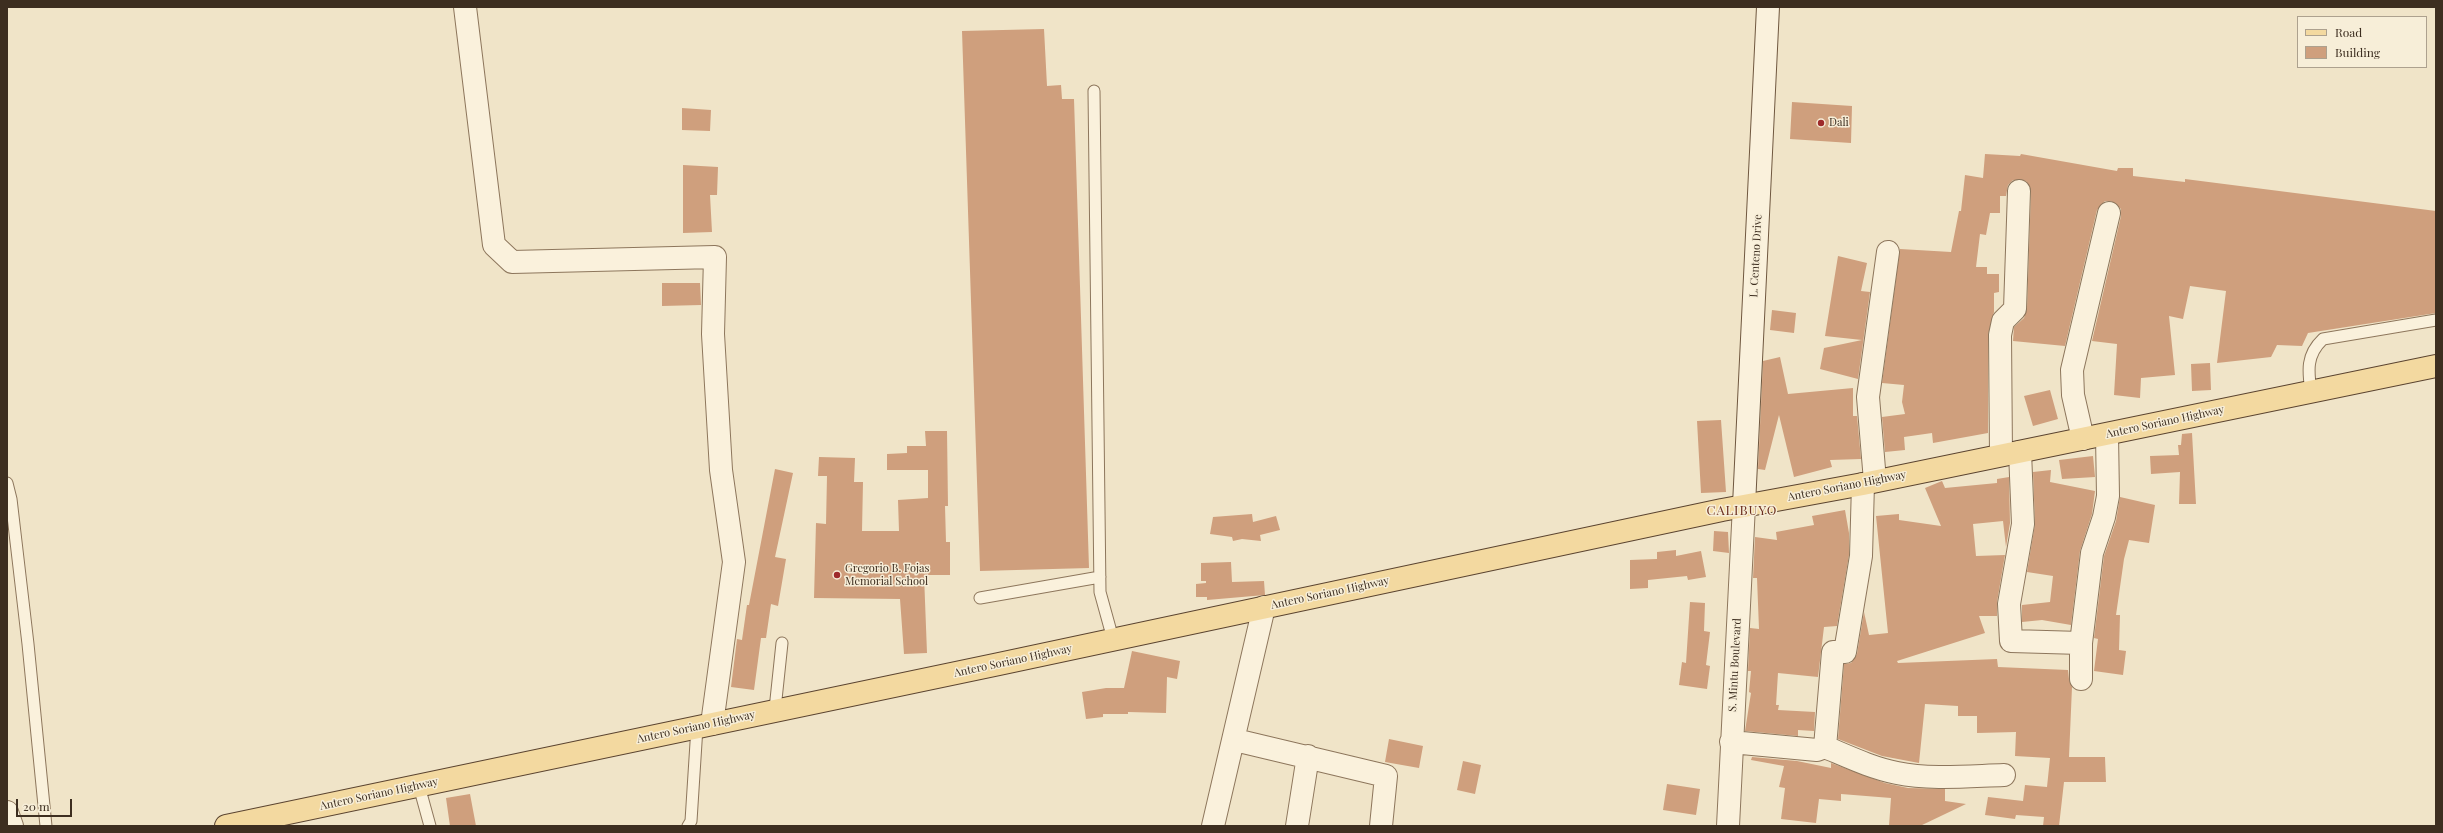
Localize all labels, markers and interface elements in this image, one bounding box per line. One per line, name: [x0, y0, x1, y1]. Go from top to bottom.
legend: [2297, 16, 2427, 68]
text: Road: [2335, 24, 2362, 40]
text: Building: [2335, 44, 2380, 60]
place label: Dali: [1829, 116, 1849, 130]
marker: Dali: [1816, 118, 1826, 128]
street label: L. Centeno Drive: [1747, 214, 1765, 298]
street label: Antero Soriano Highway: [2105, 403, 2225, 441]
street label: Antero Soriano Highway: [1787, 468, 1907, 504]
district label: CALIBUYO: [1707, 503, 1777, 519]
place label: Gregorio B. Fojas Memorial School: [845, 562, 929, 588]
marker: Gregorio B. Fojas Memorial School: [832, 570, 842, 580]
street label: Antero Soriano Highway: [1270, 574, 1390, 612]
street label: S. Mintu Boulevard: [1726, 618, 1744, 712]
street label: Antero Soriano Highway: [953, 642, 1073, 680]
street label: Antero Soriano Highway: [636, 708, 756, 746]
street label: Antero Soriano Highway: [319, 775, 439, 813]
scale bar: [18, 791, 74, 817]
text: 20 m: [23, 798, 50, 814]

